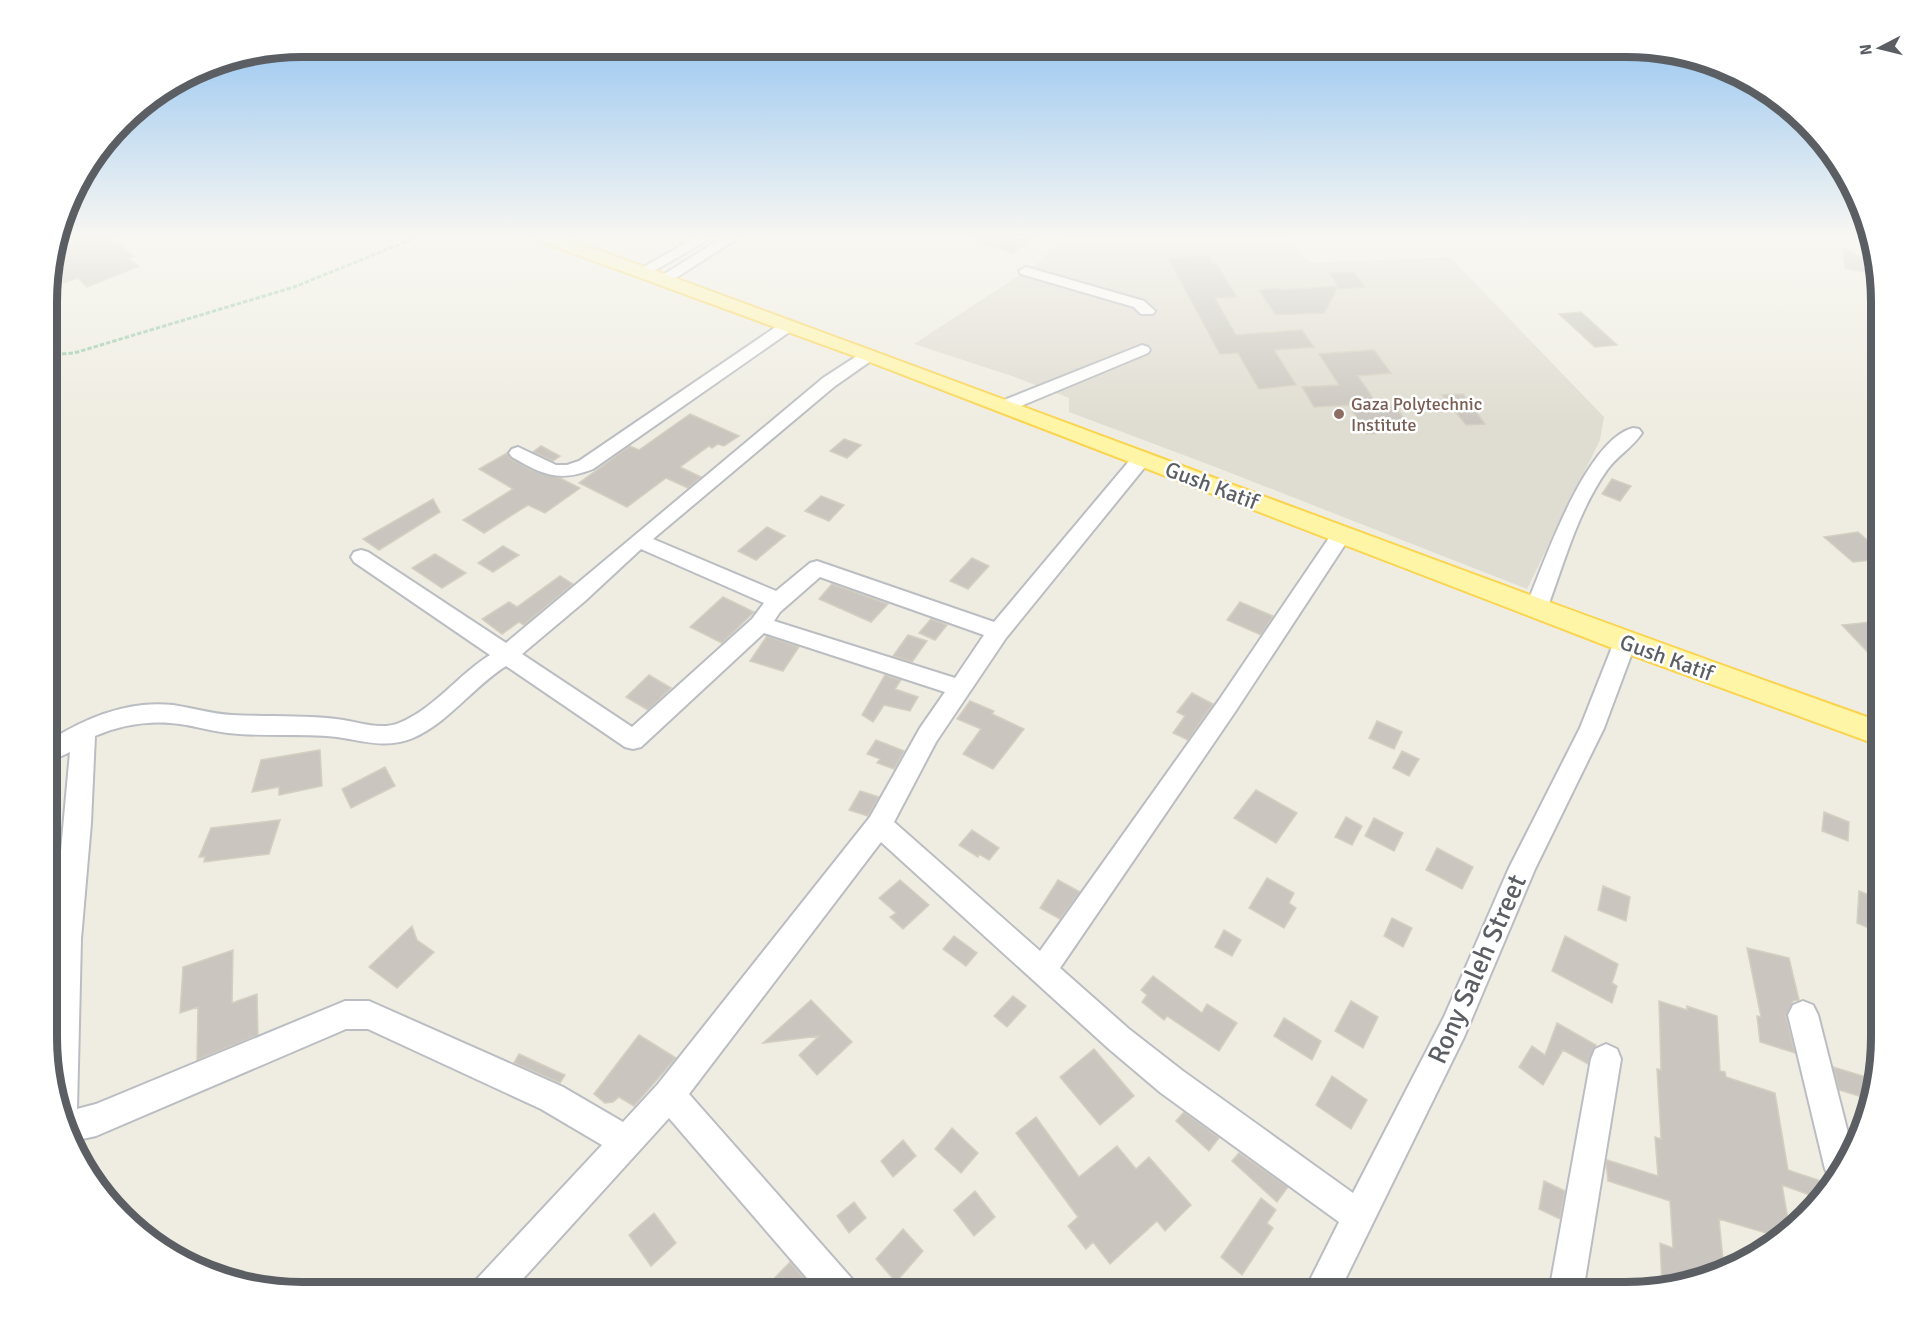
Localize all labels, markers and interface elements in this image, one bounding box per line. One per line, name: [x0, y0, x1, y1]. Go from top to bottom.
north arrow: [1850, 18, 1910, 78]
text: N: [1856, 43, 1877, 56]
place label: Gaza Polytechnic Institute: [1351, 393, 1482, 436]
marker: Gaza Polytechnic Institute: [1332, 407, 1346, 421]
street label: Gush Katif: [1161, 455, 1264, 516]
street label: Gush Katif: [1616, 628, 1719, 687]
street label: Rony Saleh Street: [1421, 869, 1534, 1069]

